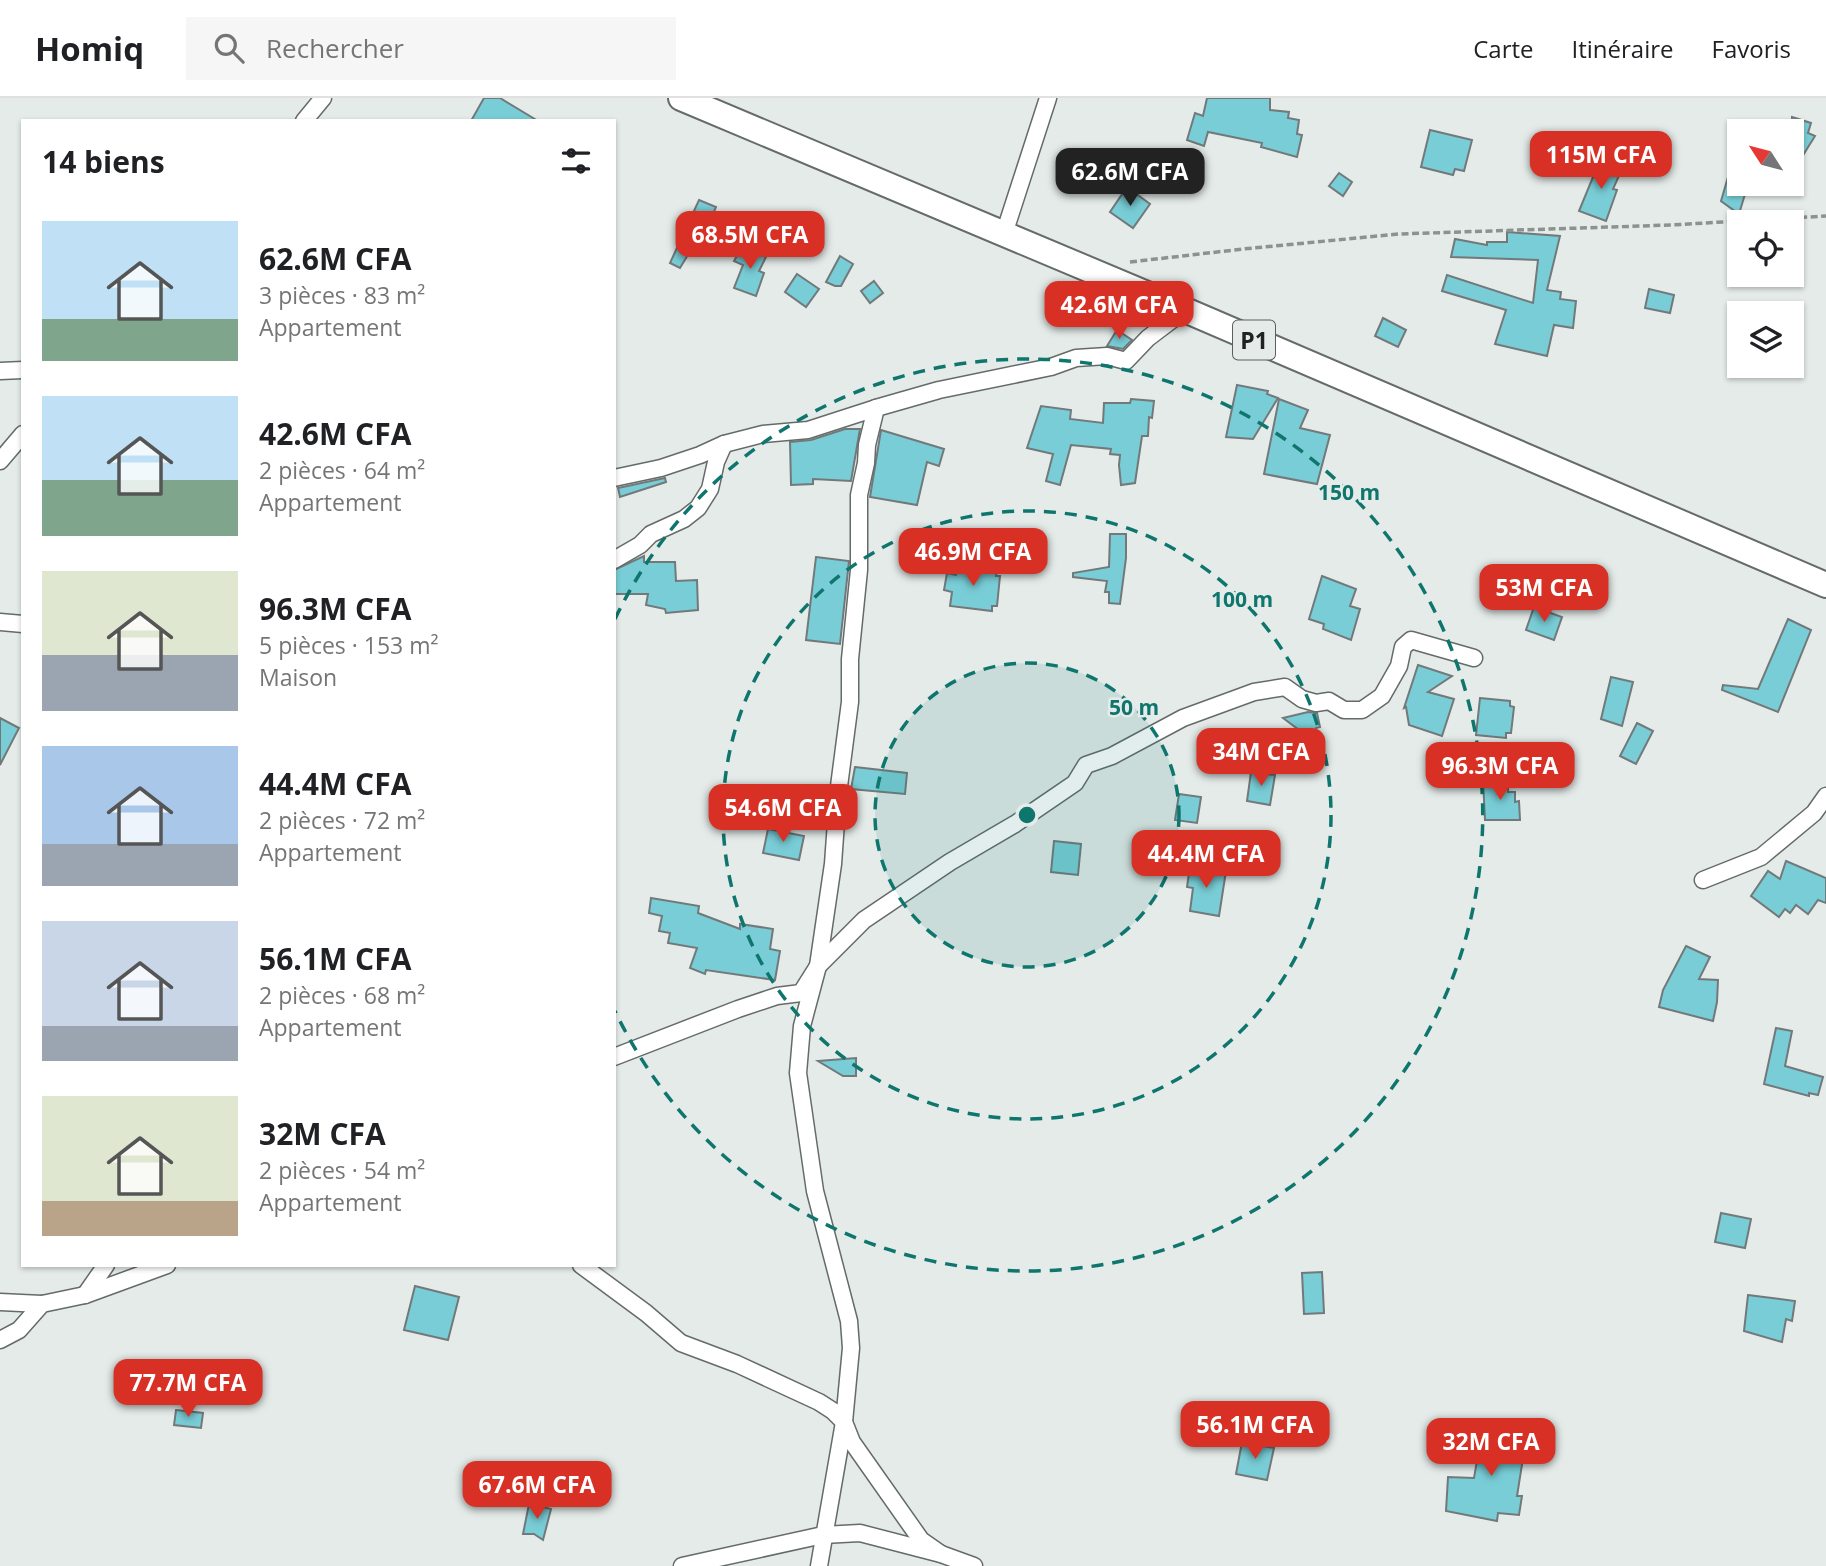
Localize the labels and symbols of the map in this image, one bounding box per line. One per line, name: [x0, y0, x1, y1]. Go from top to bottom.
north arrow: [1727, 119, 1804, 196]
pin: 115M CFA: [1529, 132, 1673, 191]
pin: 62.6M CFA: [1050, 148, 1210, 208]
pin: 68.5M CFA: [670, 212, 830, 271]
pin: 42.6M CFA: [1039, 282, 1199, 341]
road number: P1: [1233, 320, 1275, 360]
text: 150 m: [1318, 478, 1380, 506]
pin: 46.9M CFA: [893, 528, 1053, 588]
pin: 53M CFA: [1479, 564, 1609, 624]
text: 100 m: [1211, 585, 1273, 613]
text: 50 m: [1109, 693, 1159, 721]
pin: 34M CFA: [1196, 728, 1326, 788]
pin: 96.3M CFA: [1420, 742, 1580, 802]
pin: 54.6M CFA: [703, 784, 863, 844]
centre of rings: [1015, 803, 1039, 827]
pin: 44.4M CFA: [1126, 830, 1286, 890]
pin: 77.7M CFA: [108, 1360, 268, 1419]
pin: 56.1M CFA: [1175, 1402, 1335, 1461]
pin: 32M CFA: [1426, 1418, 1556, 1478]
pin: 67.6M CFA: [457, 1462, 617, 1521]

